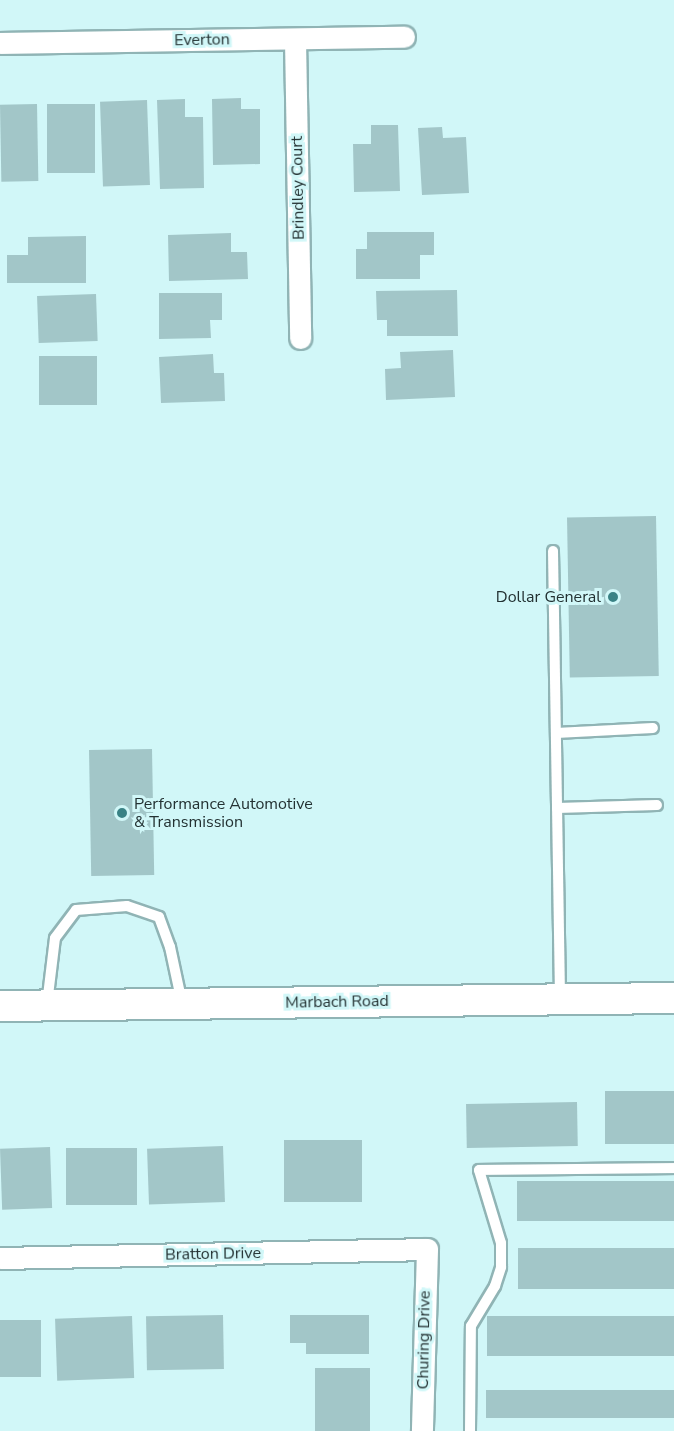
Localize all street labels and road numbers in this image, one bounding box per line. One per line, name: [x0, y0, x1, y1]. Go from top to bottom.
street label: Everton: [174, 30, 230, 50]
street label: Brindley Court: [287, 136, 309, 240]
street label: Marbach Road: [285, 991, 389, 1013]
street label: Bratton Drive: [165, 1244, 261, 1264]
street label: Churing Drive: [414, 1290, 434, 1390]

